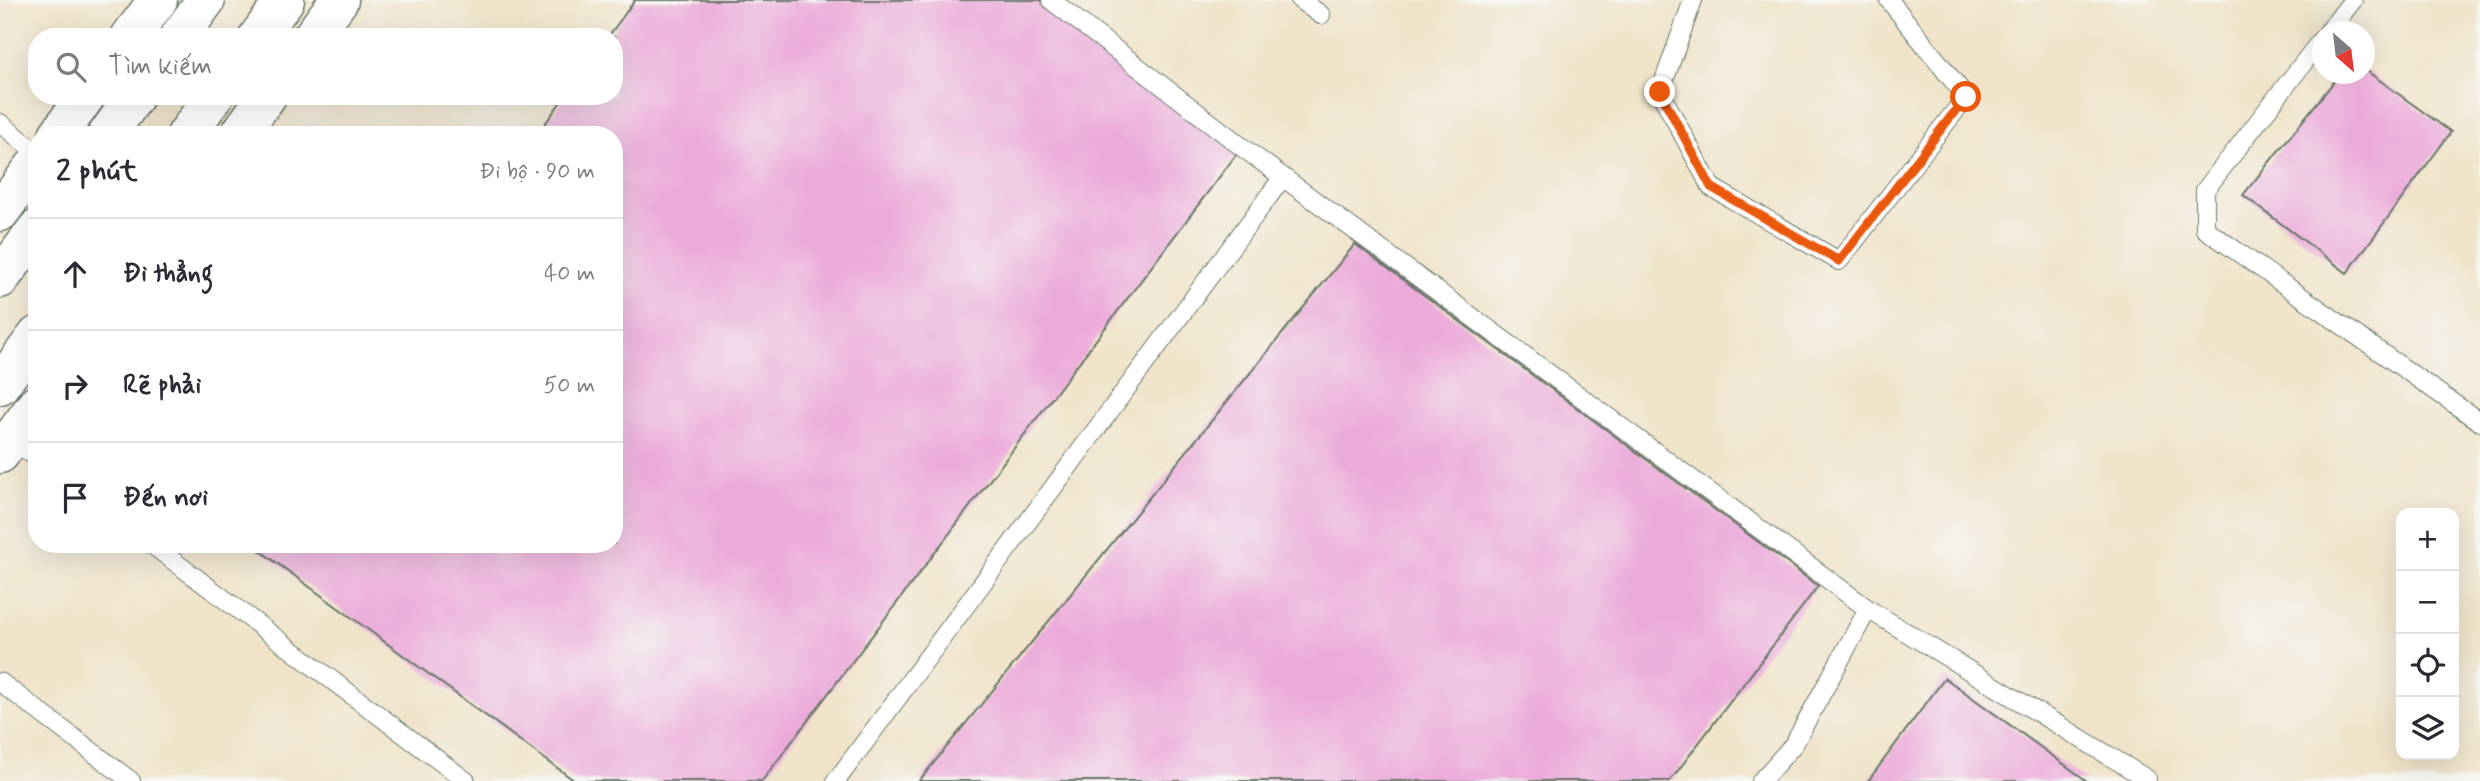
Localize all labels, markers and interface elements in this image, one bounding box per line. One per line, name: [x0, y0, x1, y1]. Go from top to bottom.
north arrow: [2312, 21, 2375, 84]
search box: [28, 28, 623, 105]
icon: search: [52, 48, 90, 86]
text: Tìm kiếm: [108, 50, 212, 84]
route end: [1644, 76, 1675, 107]
route start: [1950, 81, 1981, 112]
text: 2 phút: [56, 152, 138, 191]
text: Đi bộ · 90 m: [479, 157, 595, 187]
icon: ahead: [56, 255, 94, 293]
text: Đi thẳng: [123, 257, 213, 291]
text: 40 m: [544, 259, 595, 289]
icon: right: [56, 367, 94, 405]
text: Rẽ phải: [123, 369, 201, 403]
text: 50 m: [544, 371, 595, 401]
icon: arrive: [56, 479, 94, 517]
text: Đến nơi: [123, 481, 208, 515]
map controls: [2396, 508, 2459, 760]
button: +: [2396, 508, 2459, 571]
button: −: [2396, 571, 2459, 634]
button: locate: [2396, 634, 2459, 697]
button: layers: [2396, 697, 2459, 760]

